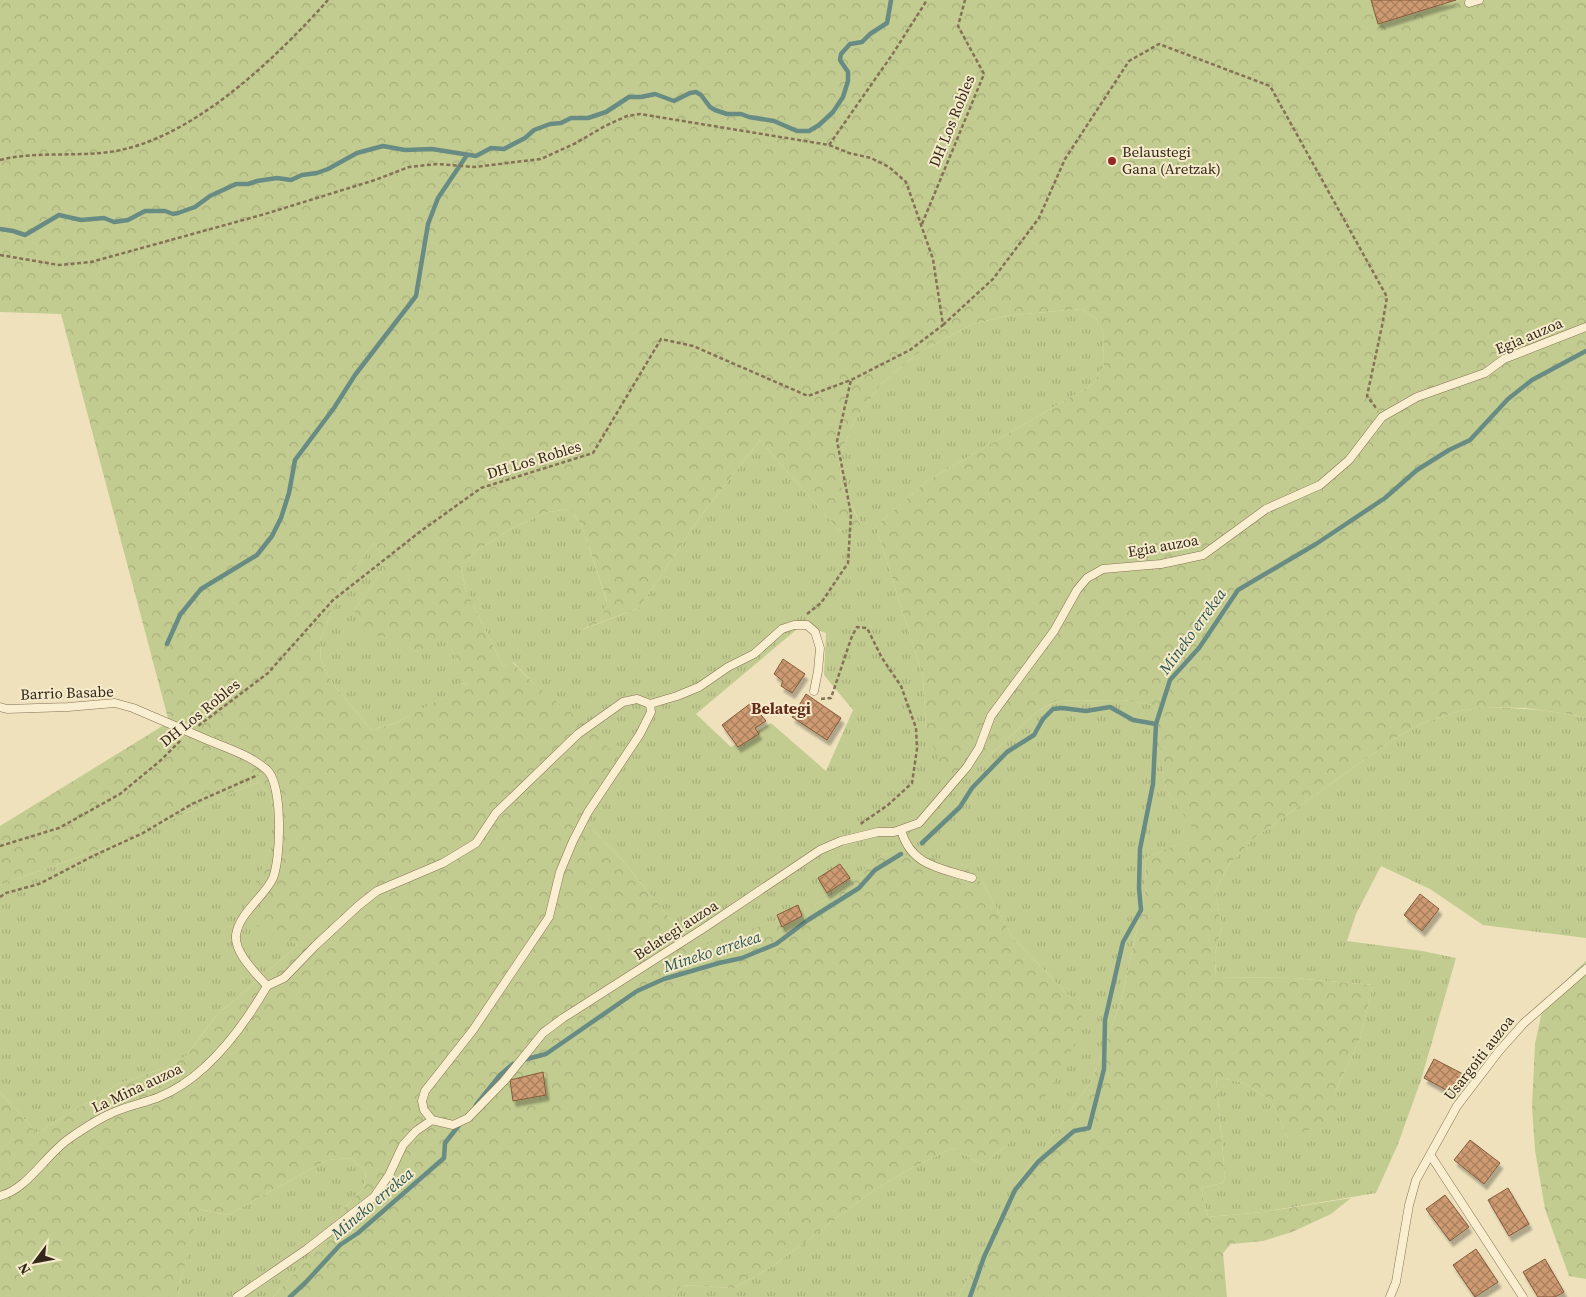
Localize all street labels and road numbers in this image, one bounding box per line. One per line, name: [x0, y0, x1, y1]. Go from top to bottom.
street label: DH Los Robles: [924, 72, 980, 170]
street label: Egia auzoa: [1492, 312, 1566, 359]
street label: DH Los Robles: [484, 435, 584, 484]
street label: Egia auzoa: [1126, 529, 1200, 562]
street label: DH Los Robles: [155, 674, 244, 751]
street label: Barrio Basabe: [20, 680, 114, 705]
street label: Belategi auzoa: [630, 894, 722, 965]
street label: Usargoiti auzoa: [1439, 1010, 1519, 1105]
street label: La Mina auzoa: [88, 1057, 186, 1118]

